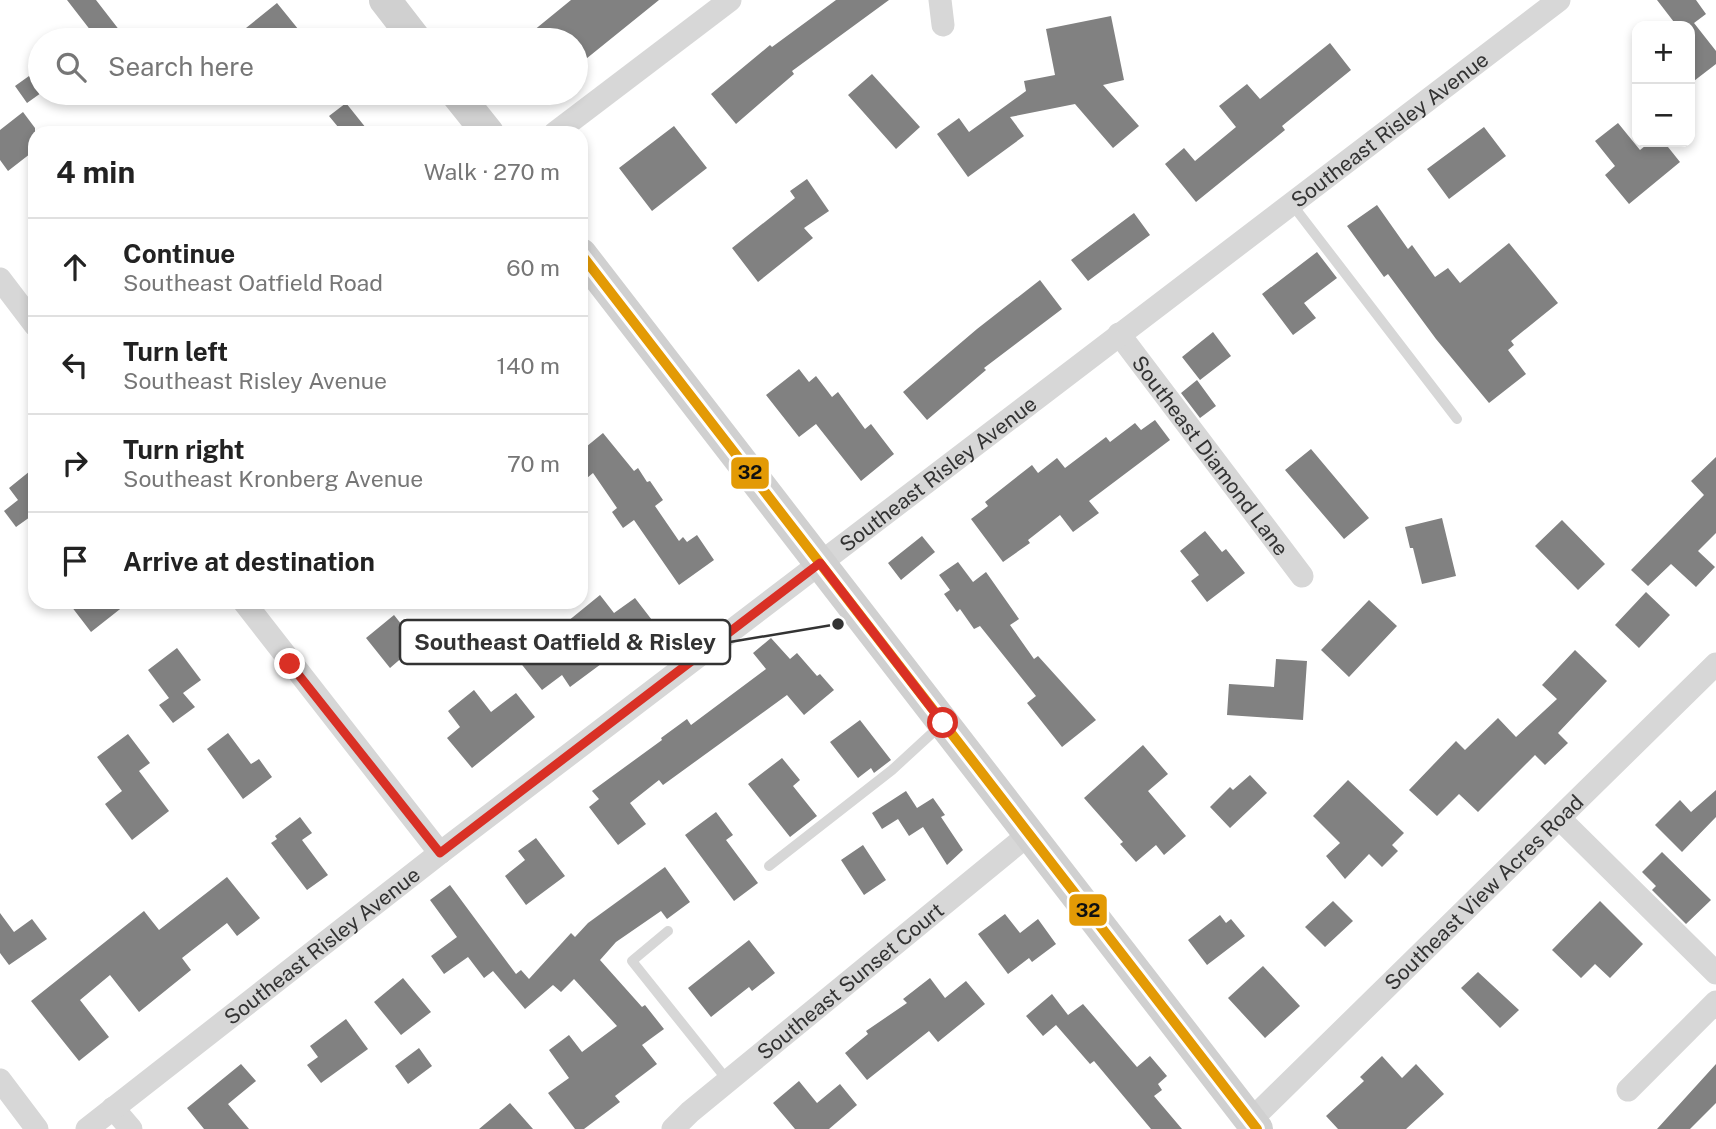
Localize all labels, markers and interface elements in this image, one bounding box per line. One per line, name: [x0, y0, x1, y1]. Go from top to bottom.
map controls: [1632, 21, 1695, 147]
button: +: [1632, 21, 1695, 84]
search box: [28, 28, 588, 105]
street label: Southeast Risley Avenue: [1286, 46, 1493, 212]
icon: search: [52, 48, 90, 86]
text: Search here: [108, 51, 254, 82]
button: −: [1632, 84, 1695, 147]
text: 4 min: [56, 154, 135, 190]
text: Walk · 270 m: [424, 158, 560, 185]
text: Continue: [123, 238, 235, 269]
icon: ahead: [56, 248, 94, 286]
text: 60 m: [506, 254, 560, 281]
text: Southeast Oatfield Road: [123, 269, 383, 296]
text: Turn left: [123, 336, 228, 367]
icon: left: [56, 346, 94, 384]
street label: Southeast Diamond Lane: [1127, 350, 1294, 560]
text: 140 m: [497, 352, 560, 379]
text: Southeast Risley Avenue: [123, 367, 387, 394]
street label: Southeast Risley Avenue: [834, 390, 1041, 557]
text: Turn right: [123, 434, 245, 465]
icon: right: [56, 444, 94, 482]
text: 70 m: [507, 450, 560, 477]
line badge: 32: [730, 456, 770, 490]
text: 32: [738, 461, 762, 483]
text: Southeast Kronberg Avenue: [123, 465, 423, 492]
icon: arrive: [56, 542, 94, 580]
text: Arrive at destination: [123, 546, 375, 577]
callout: Southeast Oatfield & Risley: [400, 620, 730, 664]
text: Southeast Oatfield & Risley: [414, 628, 716, 655]
route end: [274, 648, 305, 679]
route start: [927, 707, 958, 738]
street label: Southeast View Acres Road: [1379, 789, 1588, 995]
street label: Southeast Risley Avenue: [219, 861, 425, 1030]
line badge: 32: [1068, 893, 1108, 927]
street label: Southeast Sunset Court: [752, 897, 948, 1065]
text: 32: [1076, 899, 1100, 921]

